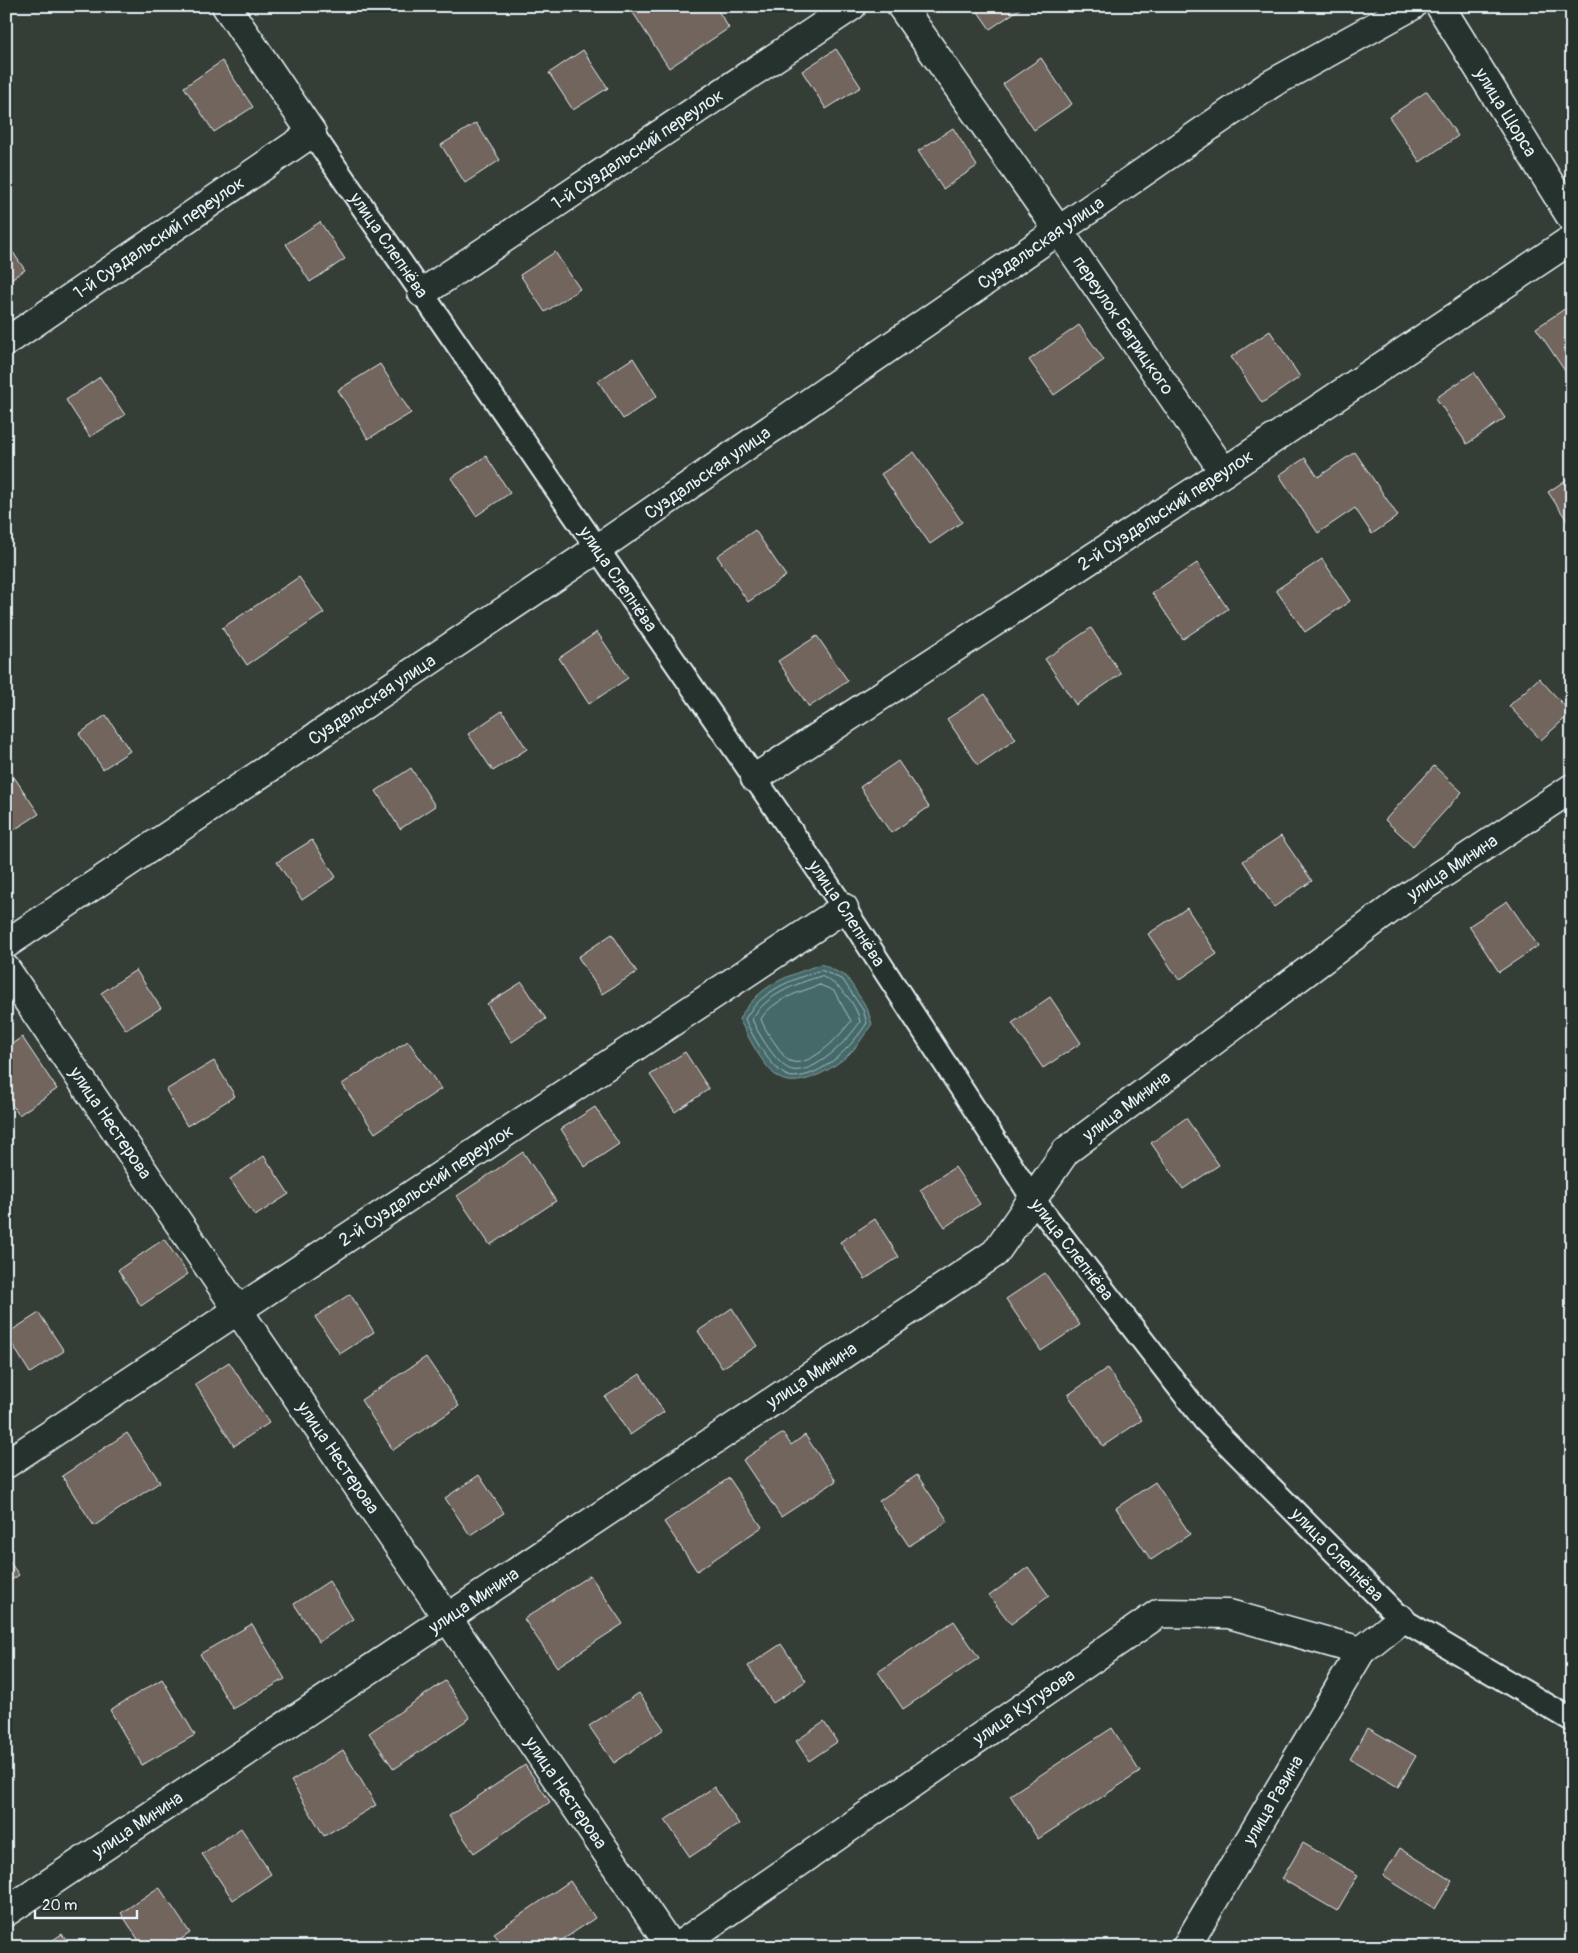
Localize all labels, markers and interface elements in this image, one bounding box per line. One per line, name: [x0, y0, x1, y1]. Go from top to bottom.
street label: улица Щорса: [1469, 63, 1542, 161]
street label: 1-й Суздальский переулок: [547, 84, 728, 215]
street label: 1-й Суздальский переулок: [69, 171, 249, 304]
street label: улица Слепнёва: [344, 187, 433, 302]
street label: Суздальская улица: [973, 191, 1108, 294]
street label: переулок Багрицкого: [1068, 251, 1179, 399]
street label: Суздальская улица: [640, 421, 775, 524]
street label: 2-й Суздальский переулок: [1073, 444, 1258, 576]
street label: улица Слепнёва: [573, 521, 663, 636]
street label: Суздальская улица: [304, 649, 440, 750]
street label: улица Минина: [1402, 829, 1502, 906]
street label: улица Слепнёва: [802, 855, 890, 971]
street label: улица Нестерова: [64, 1061, 157, 1184]
street label: улица Минина: [1077, 1066, 1175, 1147]
street label: 2-й Суздальский переулок: [334, 1119, 518, 1252]
street label: улица Слепнёва: [1025, 1193, 1119, 1305]
street label: улица Минина: [761, 1337, 861, 1414]
street label: улица Нестерова: [291, 1396, 385, 1518]
street label: улица Слепнёва: [1285, 1502, 1389, 1607]
street label: улица Минина: [423, 1562, 523, 1639]
street label: улица Кутузова: [968, 1663, 1079, 1751]
street label: улица Нестерова: [519, 1731, 612, 1853]
street label: улица Разина: [1237, 1751, 1308, 1850]
street label: улица Минина: [87, 1786, 187, 1863]
scale bar: [35, 1888, 138, 1920]
text: 20 m: [42, 1896, 77, 1915]

